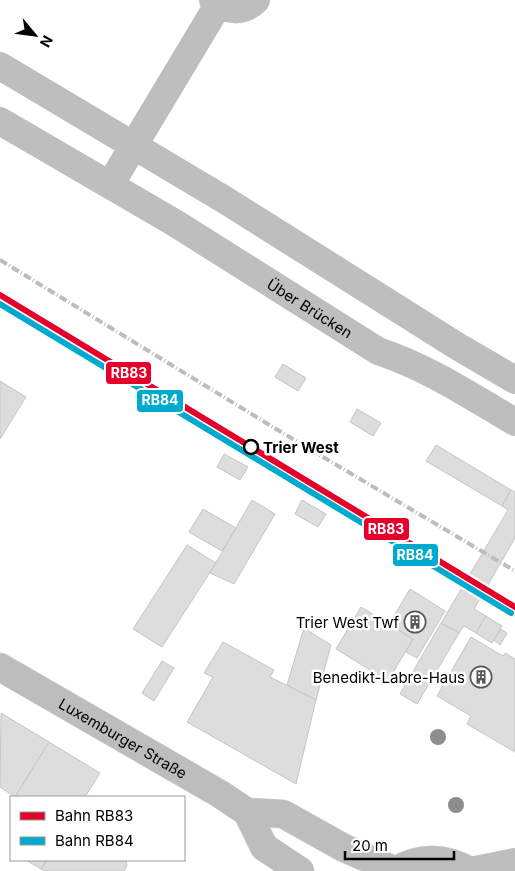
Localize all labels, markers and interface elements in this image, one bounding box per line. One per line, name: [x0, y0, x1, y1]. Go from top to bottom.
north arrow: [10, 10, 60, 60]
text: N: [37, 33, 57, 50]
street label: Über Brücken: [264, 274, 356, 342]
line badge: RB83: [105, 361, 152, 385]
text: RB83: [111, 364, 147, 381]
line badge: RB84: [136, 389, 184, 413]
text: RB84: [141, 391, 179, 408]
place label: Trier West: [263, 438, 339, 457]
marker: Trier West: [243, 439, 259, 455]
line badge: RB83: [363, 517, 410, 541]
text: RB83: [368, 520, 404, 537]
line badge: RB84: [392, 543, 439, 567]
text: RB84: [396, 546, 434, 563]
building icon: Trier West Twf: [403, 610, 427, 634]
place label: Trier West Twf: [296, 613, 399, 632]
building icon: Benedikt-Labre-Haus: [469, 665, 493, 689]
place label: Benedikt-Labre-Haus: [313, 668, 465, 687]
street label: Luxemburger Straße: [55, 694, 191, 782]
legend: [10, 796, 185, 861]
text: Bahn RB83: [55, 806, 133, 825]
scale bar: [345, 828, 454, 860]
text: Bahn RB84: [55, 831, 134, 850]
text: 20 m: [352, 836, 388, 855]

